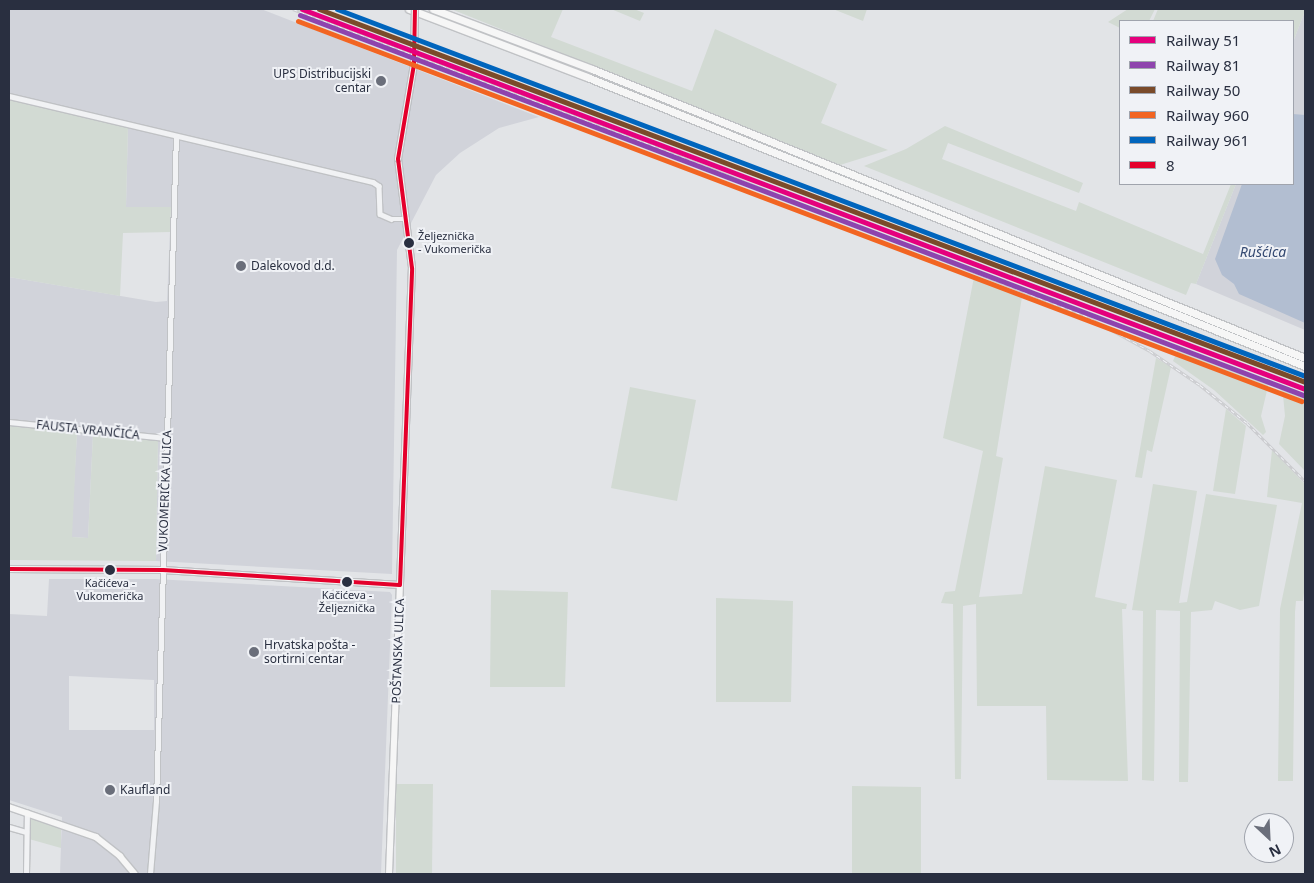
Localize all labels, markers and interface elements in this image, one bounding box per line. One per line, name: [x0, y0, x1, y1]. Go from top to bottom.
legend: [1119, 20, 1294, 185]
text: Railway 51: [1166, 30, 1240, 50]
text: Railway 81: [1166, 55, 1240, 75]
place label: UPS Distribucijski centar: [273, 67, 371, 95]
marker: UPS Distribucijski centar: [375, 75, 387, 87]
text: Railway 50: [1166, 80, 1240, 100]
text: Railway 960: [1166, 105, 1249, 125]
text: Railway 961: [1166, 130, 1249, 150]
text: 8: [1166, 155, 1175, 175]
place label: Željeznička - Vukomerička: [418, 230, 491, 256]
marker: Željeznička - Vukomerička: [404, 238, 414, 248]
water label: Rušćica: [1240, 244, 1286, 260]
place label: Dalekovod d.d.: [251, 259, 335, 273]
marker: Dalekovod d.d.: [235, 260, 247, 272]
street label: FAUSTA VRANČIĆA: [36, 417, 140, 443]
street label: VUKOMERIČKA ULICA: [156, 430, 174, 552]
marker: Kačićeva - Vukomerička: [105, 565, 115, 575]
place label: Kačićeva - Vukomerička: [76, 577, 144, 603]
marker: Kačićeva - Željeznička: [342, 577, 352, 587]
place label: Kačićeva - Željeznička: [319, 589, 375, 615]
street label: POŠTANSKA ULICA: [389, 598, 407, 704]
place label: Hrvatska pošta - sortirni centar: [264, 638, 355, 666]
marker: Hrvatska pošta - sortirni centar: [248, 646, 260, 658]
place label: Kaufland: [120, 783, 170, 797]
marker: Kaufland: [104, 784, 116, 796]
north arrow: [1244, 813, 1294, 863]
text: N: [1266, 840, 1284, 862]

